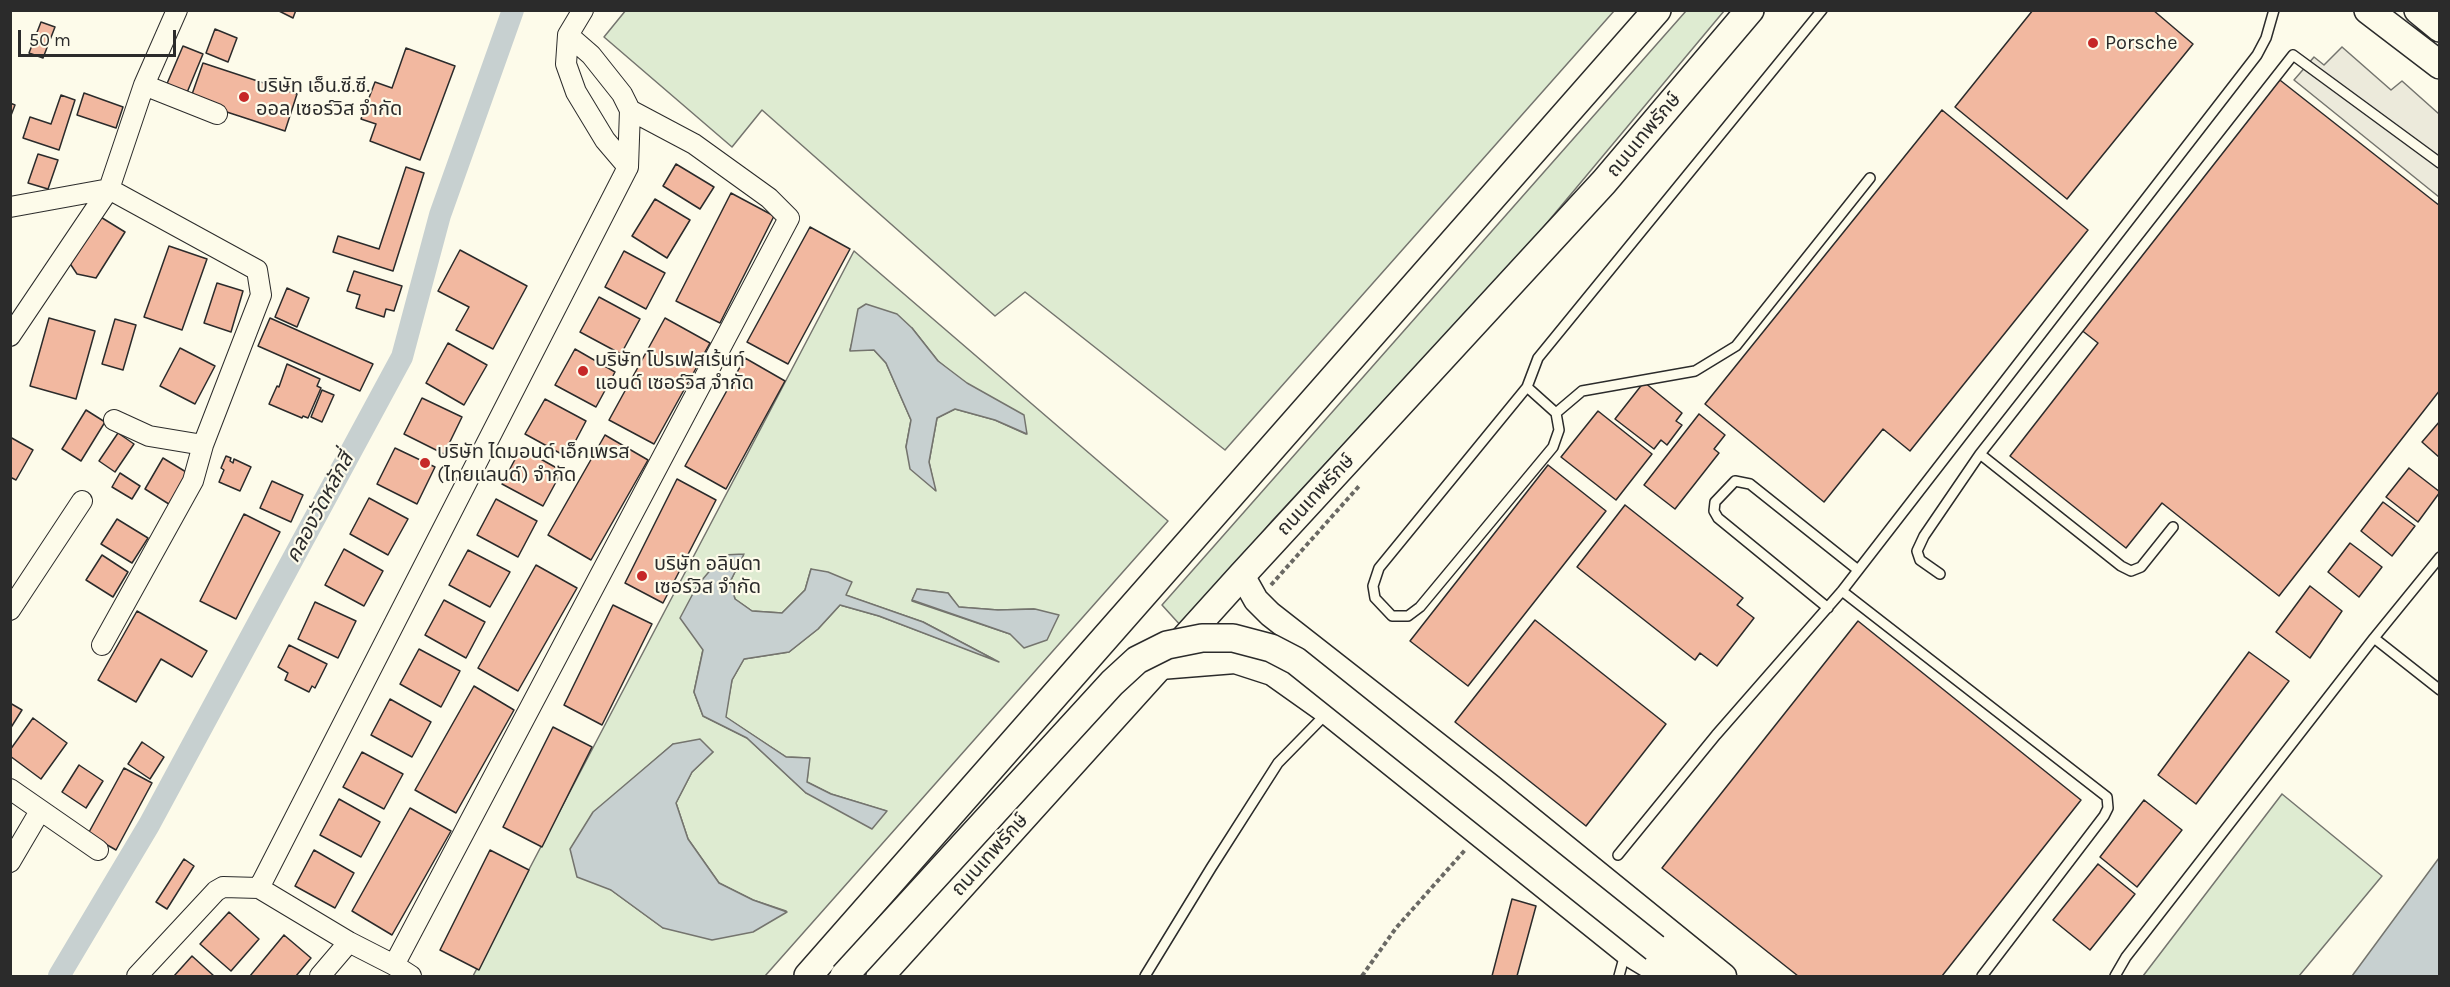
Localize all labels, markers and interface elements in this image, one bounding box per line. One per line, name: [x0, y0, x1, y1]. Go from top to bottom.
scale bar: [21, 18, 178, 56]
text: 50 m: [29, 29, 71, 51]
place label: Porsche: [2105, 31, 2177, 55]
marker: Porsche: [2086, 36, 2100, 50]
place label: บริษัท เอ็น.ซี.ซี. ออล เซอร์วิส จำกัด: [256, 74, 402, 121]
street label: ถนนเทพรักษ์: [1602, 88, 1686, 182]
marker: บริษัท เอ็น.ซี.ซี. ออล เซอร์วิส จำกัด: [237, 90, 251, 104]
place label: บริษัท โปรเฟสเร้นท์ แอนด์ เซอร์วิส จำกัด: [595, 348, 754, 395]
marker: บริษัท โปรเฟสเร้นท์ แอนด์ เซอร์วิส จำกัด: [576, 364, 590, 378]
place label: บริษัท ไดมอนด์ เอ็กเพรส (ไทยแลนด์) จำกัด: [437, 440, 630, 487]
water label: คลองวัดหลักสี่: [281, 449, 359, 567]
street label: ถนนเทพรักษ์: [1272, 449, 1360, 541]
marker: บริษัท ไดมอนด์ เอ็กเพรส (ไทยแลนด์) จำกัด: [418, 456, 432, 470]
place label: บริษัท อลินดา เซอร์วิส จำกัด: [654, 552, 761, 599]
marker: บริษัท อลินดา เซอร์วิส จำกัด: [635, 569, 649, 583]
street label: ถนนเทพรักษ์: [947, 809, 1033, 901]

